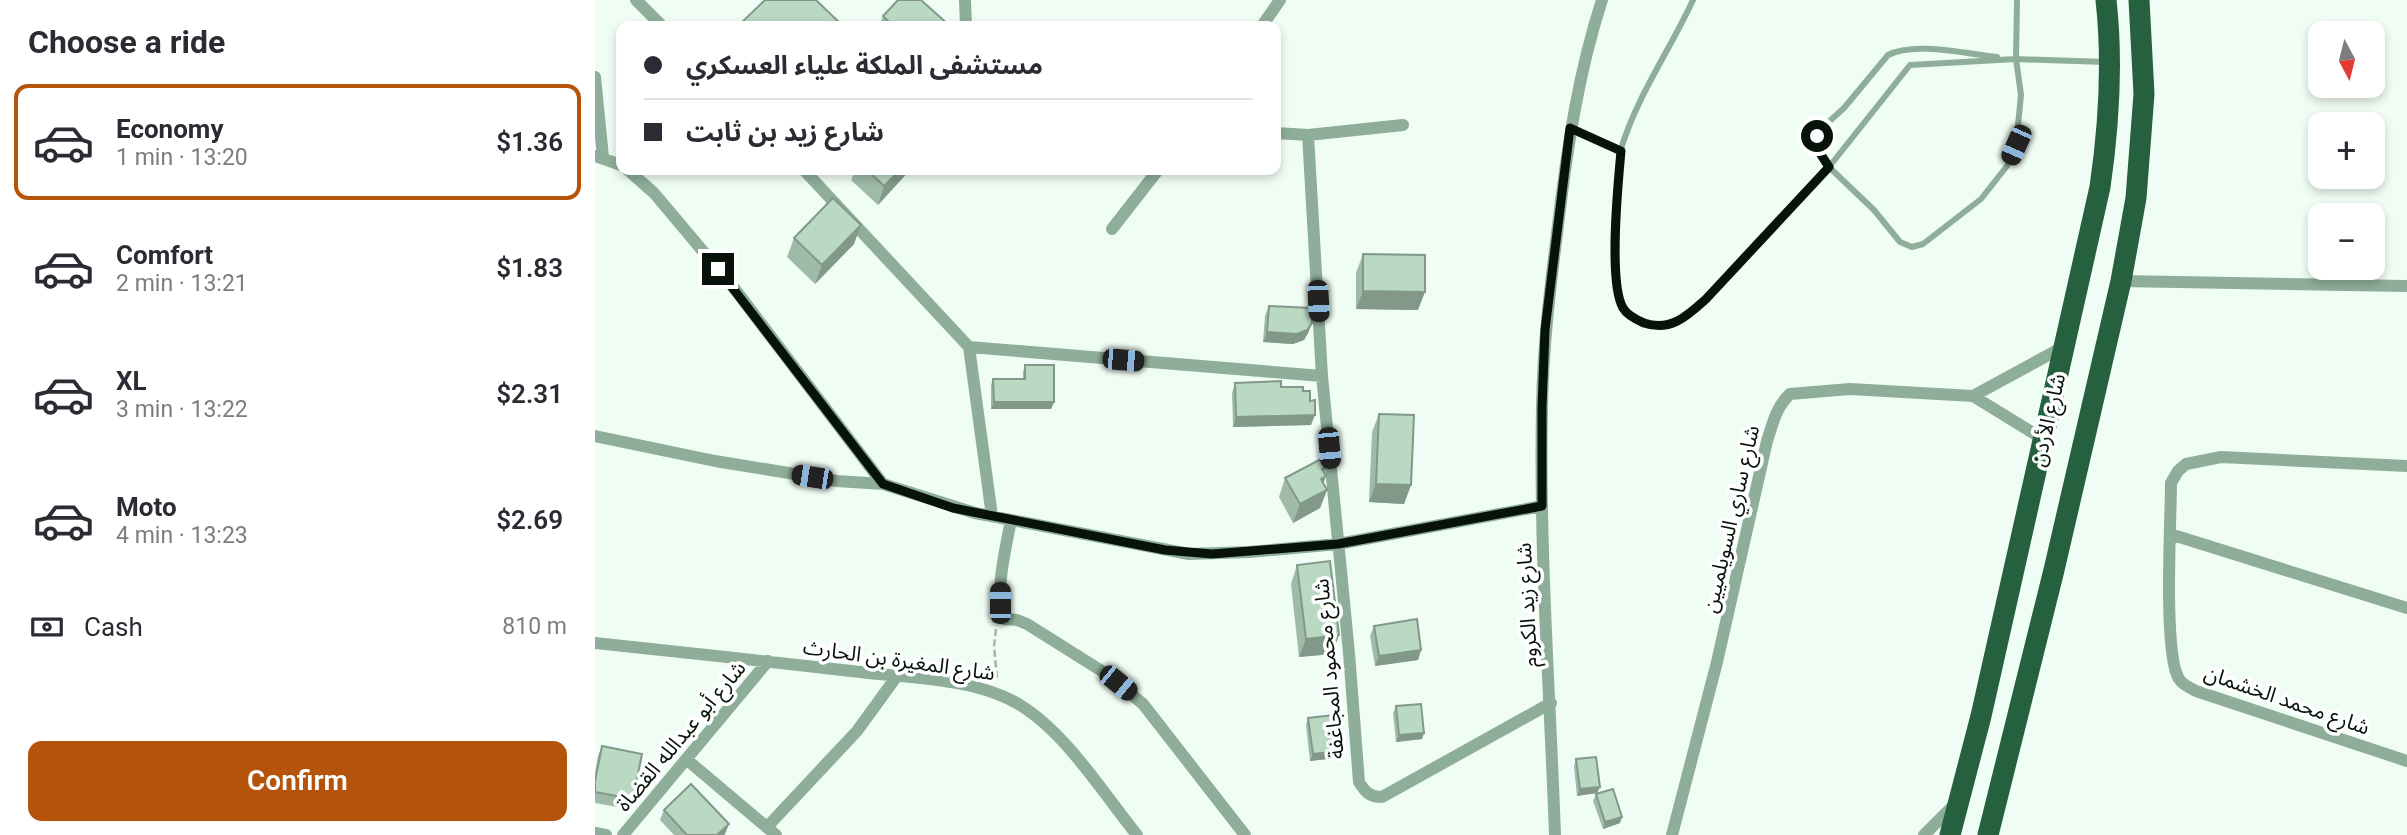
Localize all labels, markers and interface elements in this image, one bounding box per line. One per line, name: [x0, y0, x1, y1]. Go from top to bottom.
north arrow: [2308, 21, 2385, 98]
map controls: [2308, 21, 2385, 280]
text: Choose a ride: [28, 23, 225, 61]
text: مستشفى الملكة علياء العسكري: [686, 50, 1043, 80]
icon: car: [32, 111, 95, 174]
button: +: [2308, 112, 2385, 189]
text: Economy: [116, 114, 223, 144]
text: شارع زيد بن ثابت: [686, 117, 884, 147]
route start: [1801, 120, 1833, 152]
car: [1998, 122, 2035, 168]
text: $1.36: [496, 127, 563, 157]
text: 1 min · 13:20: [116, 144, 248, 171]
button: −: [2308, 203, 2385, 280]
icon: car: [32, 237, 95, 300]
text: Comfort: [116, 240, 213, 270]
text: $1.83: [496, 253, 563, 283]
route end: [702, 253, 734, 285]
text: 2 min · 13:21: [116, 270, 248, 297]
car: [1307, 279, 1330, 323]
car: [1102, 348, 1145, 372]
icon: car: [32, 363, 95, 426]
text: XL: [116, 366, 147, 396]
street label: شارع الأردن: [2026, 371, 2073, 470]
text: $2.31: [496, 379, 563, 409]
text: 3 min · 13:22: [116, 396, 248, 423]
street label: شارع ساري السويلميين: [1698, 423, 1768, 616]
car: [1317, 426, 1342, 470]
car: [790, 463, 835, 491]
icon: car: [32, 489, 95, 552]
text: Moto: [116, 492, 177, 522]
text: $2.69: [496, 505, 563, 535]
text: 4 min · 13:23: [116, 522, 248, 549]
street label: شارع زيد الكروم: [1512, 542, 1546, 668]
street label: شارع محمود المجاغفة: [1309, 577, 1352, 760]
car: [990, 582, 1011, 624]
icon: cash: [28, 608, 66, 646]
text: Cash: [84, 612, 143, 642]
text: 810 m: [502, 613, 567, 640]
street label: شارع المغيرة بن الحارث: [801, 635, 996, 688]
street label: شارع أبو عبدالله القضاة: [611, 656, 753, 818]
street label: شارع محمد الخشمان: [2200, 660, 2373, 742]
car: [1096, 662, 1141, 704]
button: Confirm: [28, 741, 567, 821]

